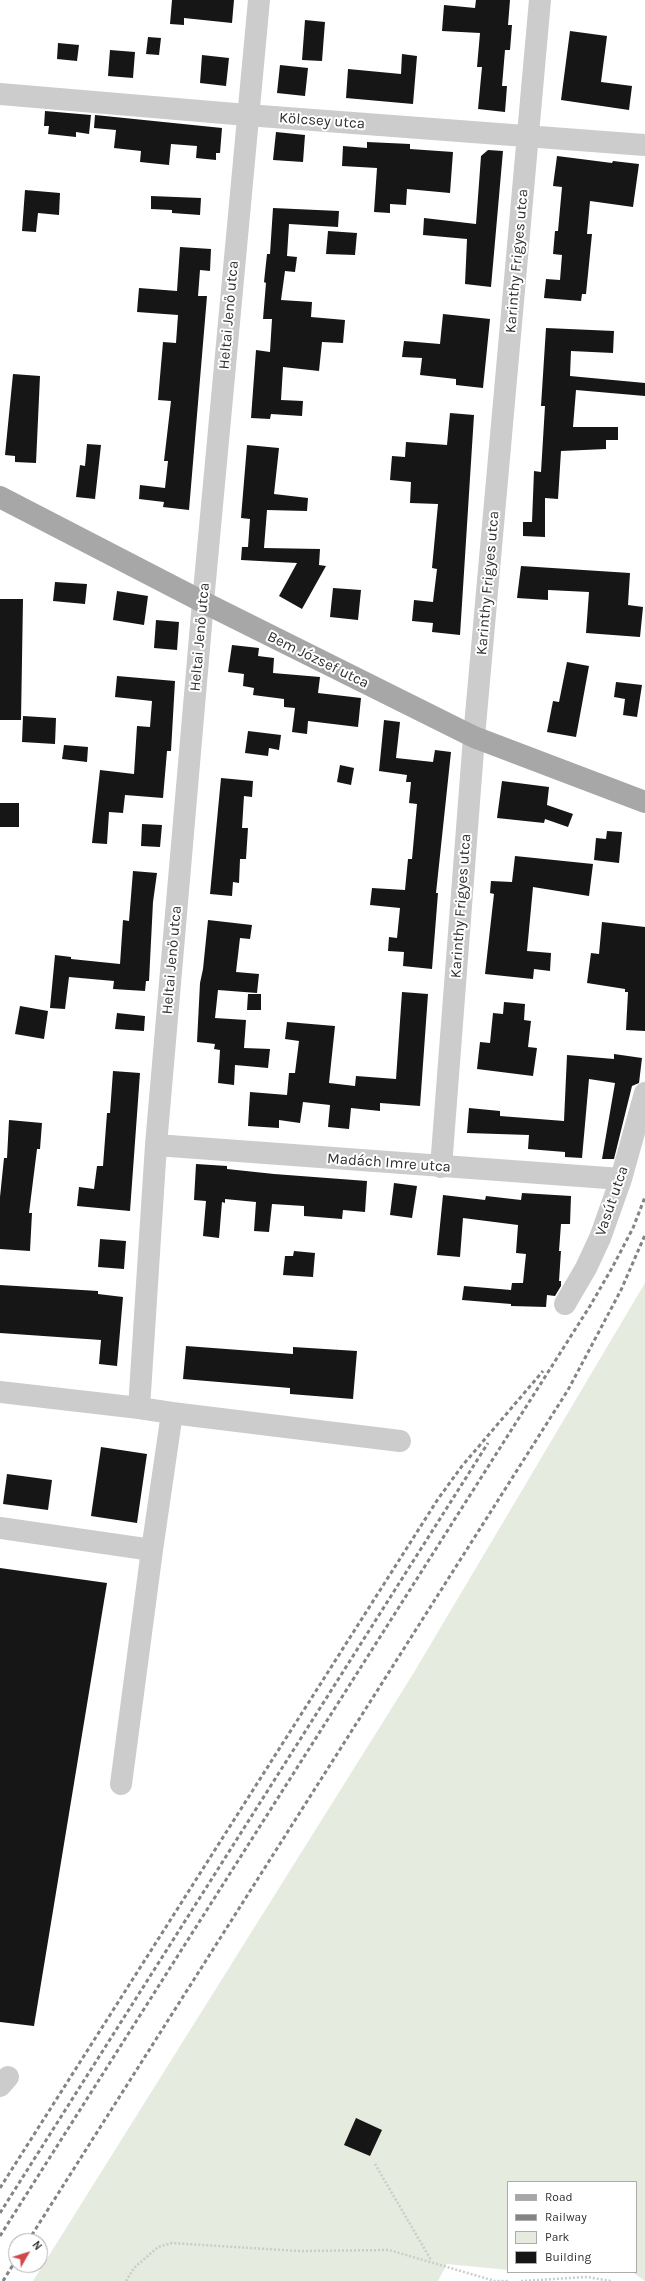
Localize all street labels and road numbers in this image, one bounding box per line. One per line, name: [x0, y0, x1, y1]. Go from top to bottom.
street label: Kölcsey utca: [278, 109, 366, 133]
street label: Karinthy Frigyes utca: [502, 188, 532, 334]
street label: Heltai Jenő utca: [215, 260, 243, 370]
street label: Karinthy Frigyes utca: [473, 510, 503, 656]
street label: Heltai Jenő utca: [186, 582, 214, 692]
street label: Bem József utca: [264, 628, 372, 692]
street label: Karinthy Frigyes utca: [447, 833, 475, 979]
street label: Heltai Jenő utca: [158, 905, 186, 1015]
street label: Madách Imre utca: [326, 1150, 452, 1176]
street label: Vasút utca: [592, 1164, 632, 1238]

